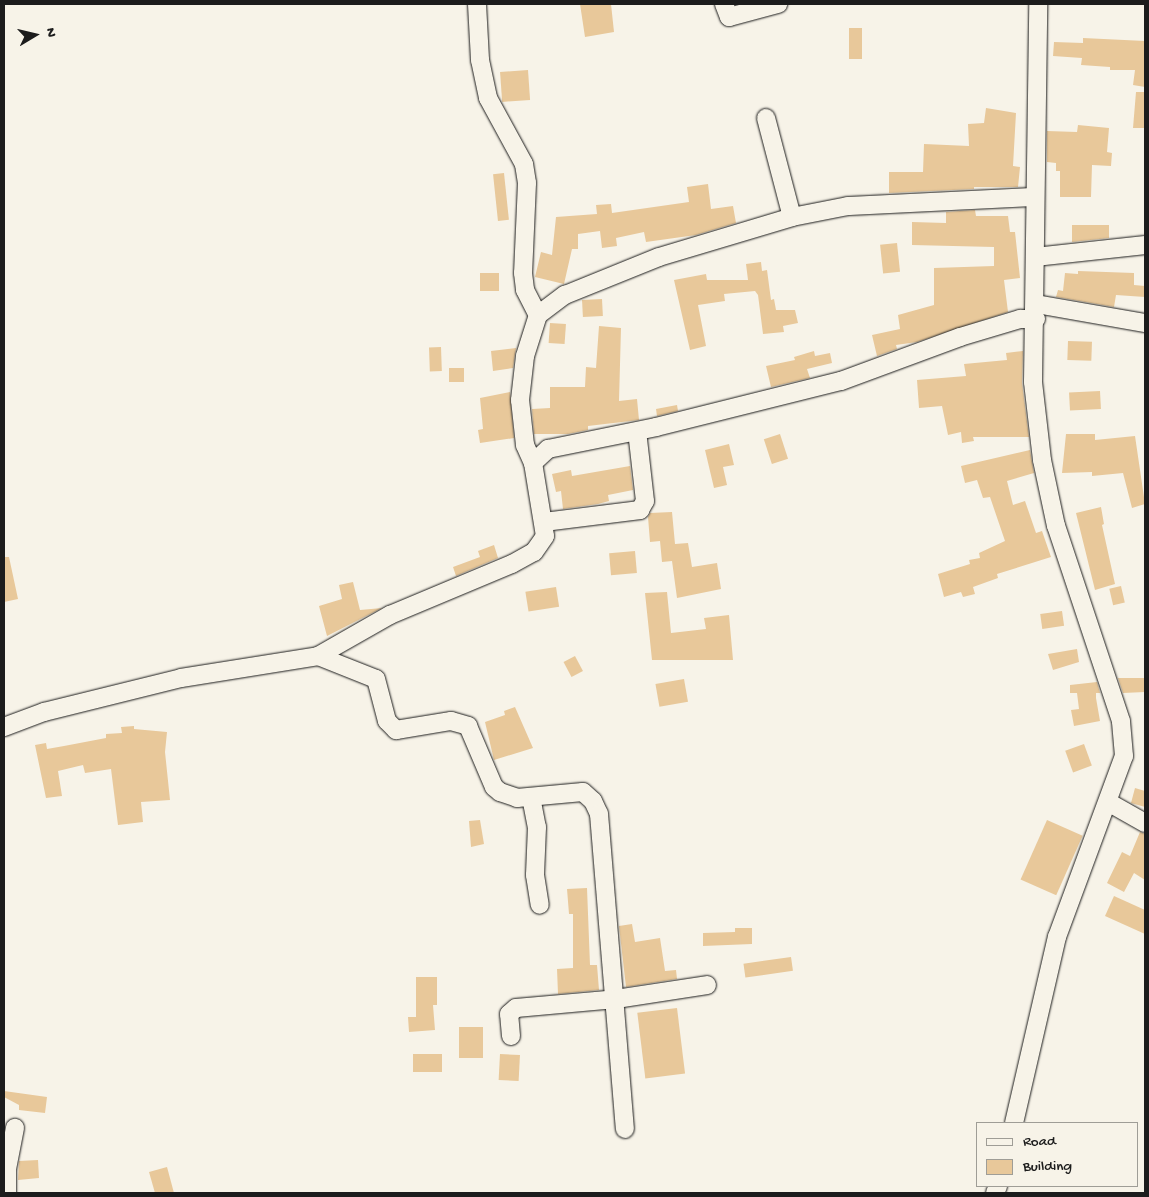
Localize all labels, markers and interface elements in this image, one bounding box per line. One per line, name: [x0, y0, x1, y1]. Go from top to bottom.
north arrow: [10, 10, 60, 60]
text: N: [41, 27, 59, 38]
legend: [976, 1122, 1139, 1187]
text: Road: [1023, 1133, 1056, 1151]
text: Building: [1023, 1158, 1072, 1176]

